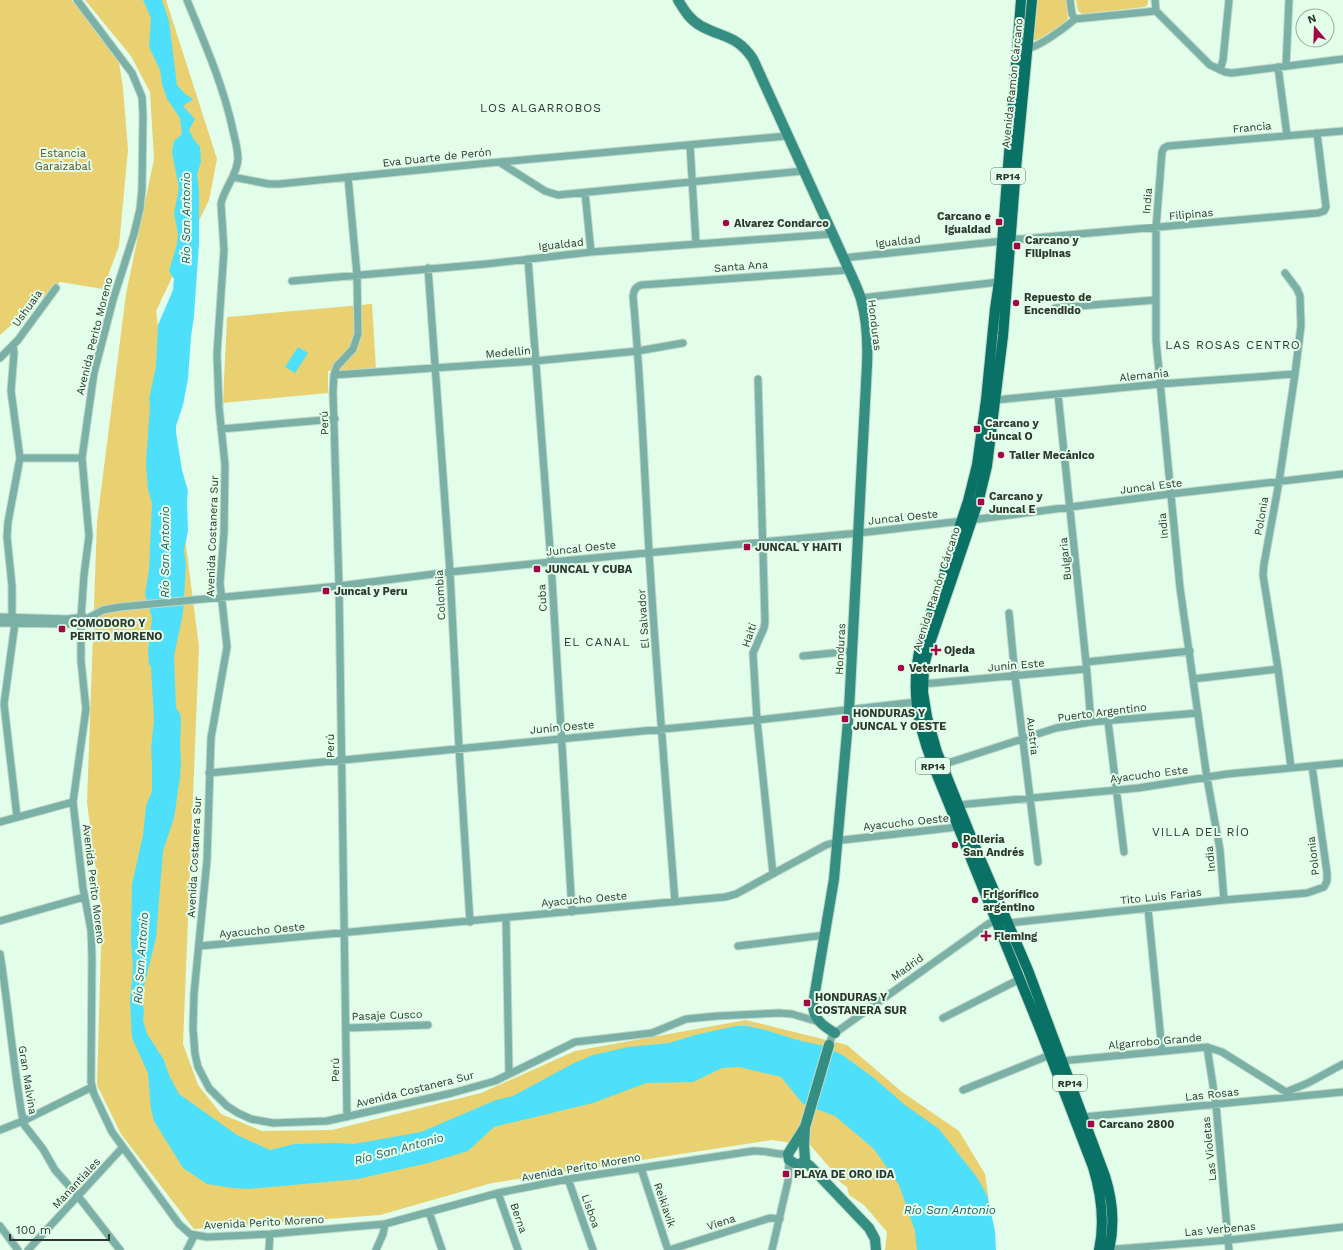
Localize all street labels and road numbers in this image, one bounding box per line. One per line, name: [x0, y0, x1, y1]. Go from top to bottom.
street label: Avenida Ramón Cárcano: [999, 18, 1026, 149]
street label: Francia: [1232, 119, 1272, 136]
street label: Eva Duarte de Perón: [382, 145, 492, 170]
road number: RP14: [991, 168, 1025, 184]
street label: India: [1140, 187, 1155, 215]
street label: Filipinas: [1168, 206, 1214, 223]
street label: Igualdad: [875, 233, 921, 250]
street label: Igualdad: [538, 236, 584, 253]
street label: Santa Ana: [714, 258, 768, 275]
street label: Avenida Perito Moreno: [74, 276, 115, 396]
street label: Ushuaia: [10, 287, 45, 329]
street label: Honduras: [865, 299, 884, 352]
street label: Medellín: [485, 344, 531, 361]
street label: Alemania: [1119, 366, 1169, 385]
street label: Perú: [318, 411, 331, 435]
street label: Avenida Costanera Sur: [204, 475, 221, 597]
street label: Juncal Este: [1119, 476, 1183, 497]
street label: Polonia: [1252, 496, 1271, 536]
street label: Juncal Oeste: [867, 507, 939, 528]
street label: India: [1156, 512, 1171, 540]
street label: Avenida Ramón Cárcano: [910, 525, 963, 653]
street label: Bulgaria: [1057, 537, 1074, 581]
street label: Juncal Oeste: [545, 538, 617, 559]
street label: Colombia: [433, 569, 448, 621]
street label: Cuba: [535, 584, 550, 612]
street label: El Salvador: [635, 588, 652, 649]
street label: Haití: [739, 621, 760, 649]
street label: Honduras: [833, 623, 848, 675]
street label: Junín Este: [987, 657, 1045, 674]
street label: Puerto Argentino: [1057, 701, 1147, 724]
street label: Austria: [1024, 716, 1041, 756]
street label: Junín Oeste: [529, 718, 595, 737]
street label: Perú: [324, 734, 337, 758]
road number: RP14: [916, 758, 950, 774]
street label: Ayacucho Este: [1109, 763, 1189, 786]
street label: Avenida Costanera Sur: [185, 795, 204, 918]
street label: Ayacucho Oeste: [863, 812, 950, 833]
street label: Avenida Perito Moreno: [80, 823, 107, 945]
street label: Polonia: [1305, 836, 1322, 876]
street label: India: [1202, 845, 1219, 873]
street label: Tito Luis Farias: [1120, 886, 1203, 907]
street label: Ayacucho Oeste: [541, 889, 627, 910]
street label: Ayacucho Oeste: [219, 920, 305, 941]
street label: Madrid: [889, 951, 926, 983]
street label: Pasaje Cusco: [351, 1008, 423, 1023]
street label: Algarrobo Grande: [1108, 1031, 1202, 1052]
street label: Gran Malvina: [16, 1045, 39, 1115]
street label: Perú: [329, 1058, 342, 1082]
street label: Avenida Costanera Sur: [355, 1068, 476, 1111]
road number: RP14: [1053, 1075, 1087, 1091]
street label: Las Rosas: [1185, 1085, 1240, 1104]
street label: Las Violetas: [1200, 1116, 1219, 1182]
street label: Avenida Perito Moreno: [521, 1151, 642, 1184]
street label: Manantiales: [50, 1155, 103, 1211]
street label: Reikiavik: [651, 1181, 678, 1229]
street label: Lisboa: [579, 1192, 602, 1230]
street label: Berna: [507, 1201, 530, 1235]
street label: Viena: [705, 1212, 737, 1233]
street label: Avenida Perito Moreno: [203, 1213, 325, 1232]
street label: Las Verbenas: [1184, 1220, 1256, 1239]

